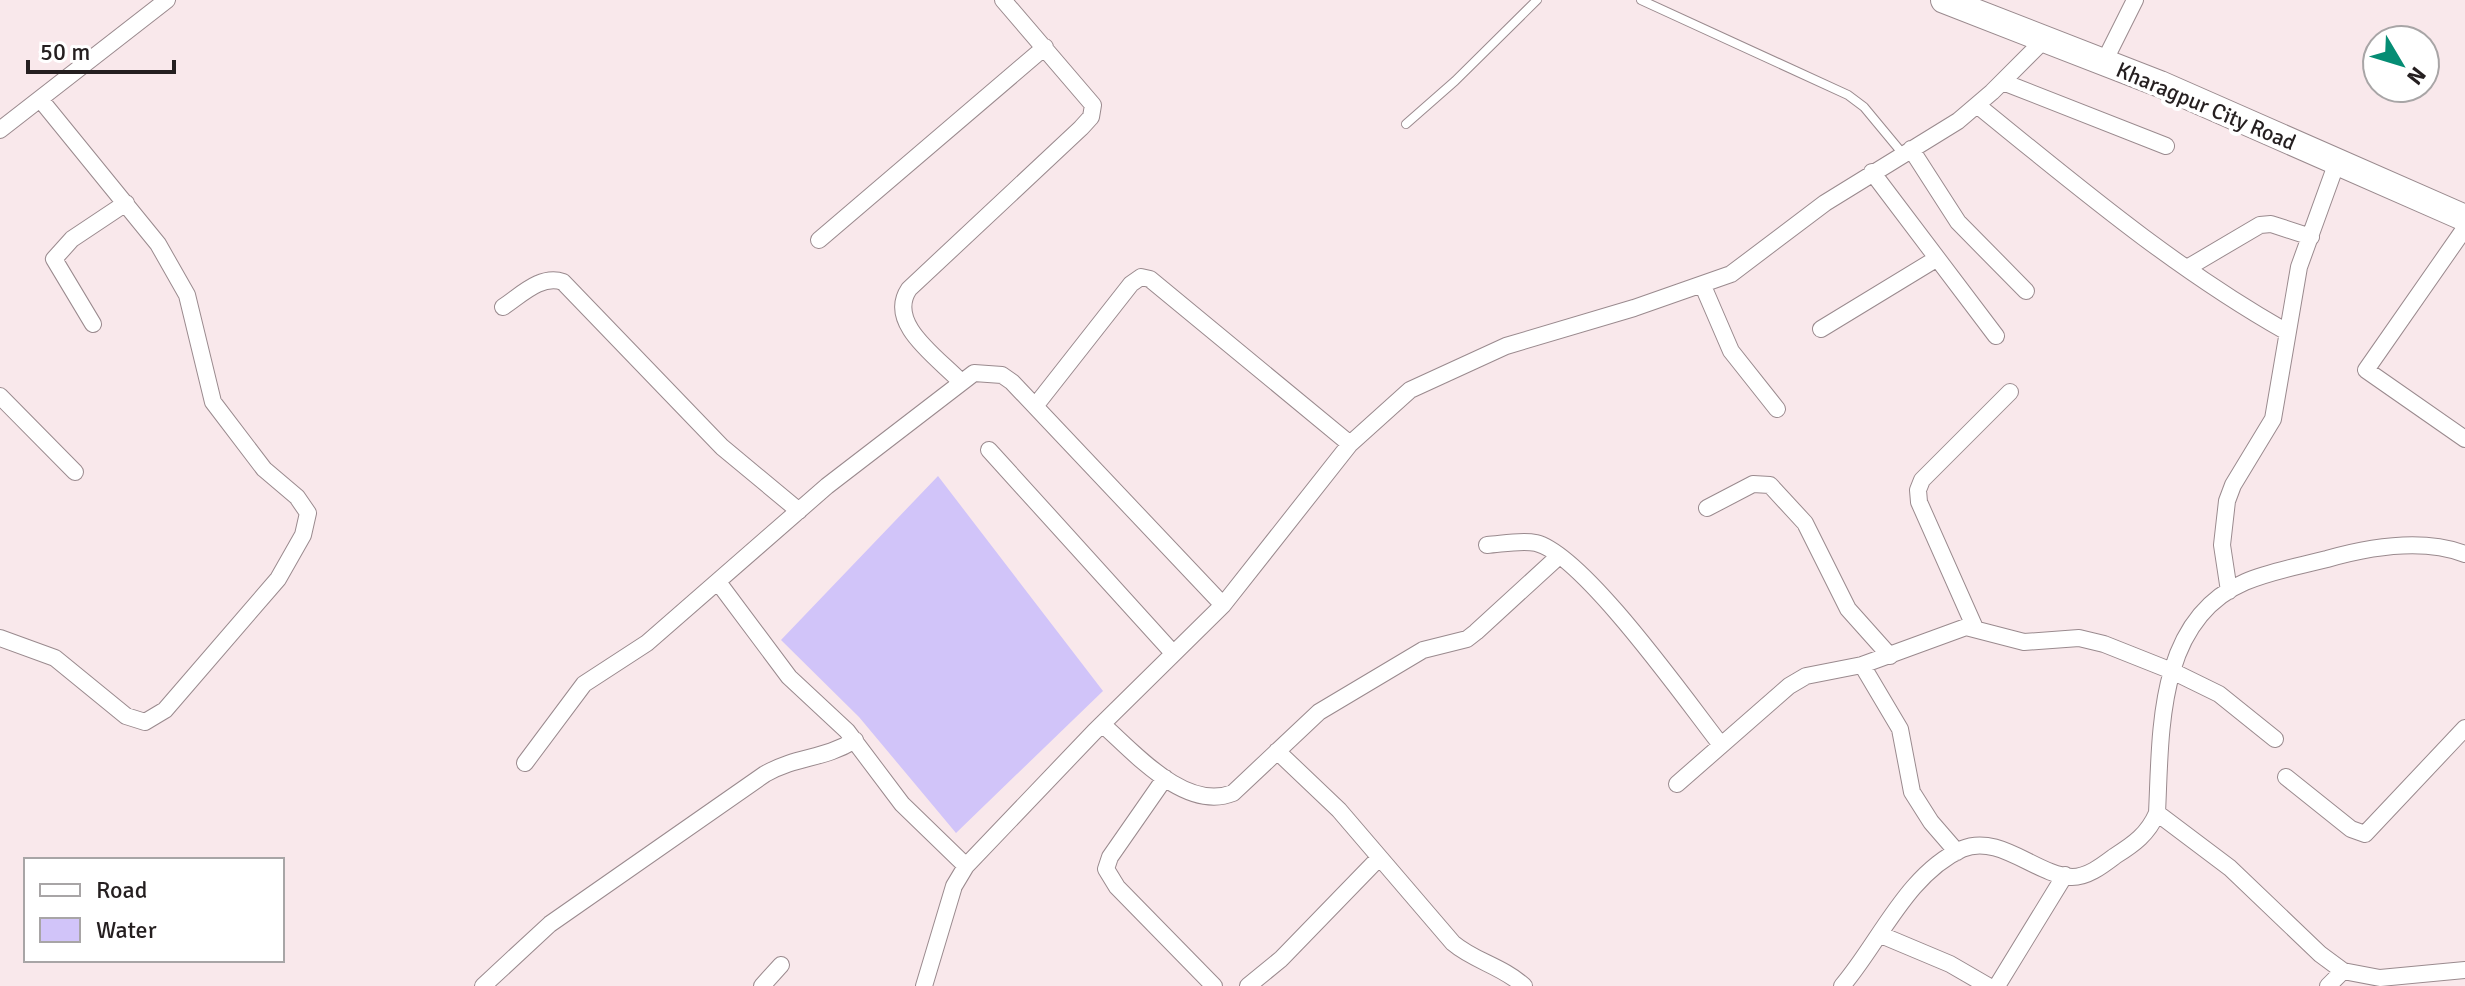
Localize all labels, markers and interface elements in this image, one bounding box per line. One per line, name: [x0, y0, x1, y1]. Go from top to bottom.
scale bar: [28, 24, 174, 74]
north arrow: [2361, 24, 2441, 104]
text: 50 m: [40, 37, 90, 67]
street label: Kharagpur City Road: [2112, 56, 2300, 156]
text: N: [2401, 62, 2432, 90]
legend: [24, 858, 284, 962]
text: Road: [96, 875, 147, 905]
text: Water: [96, 915, 157, 945]

